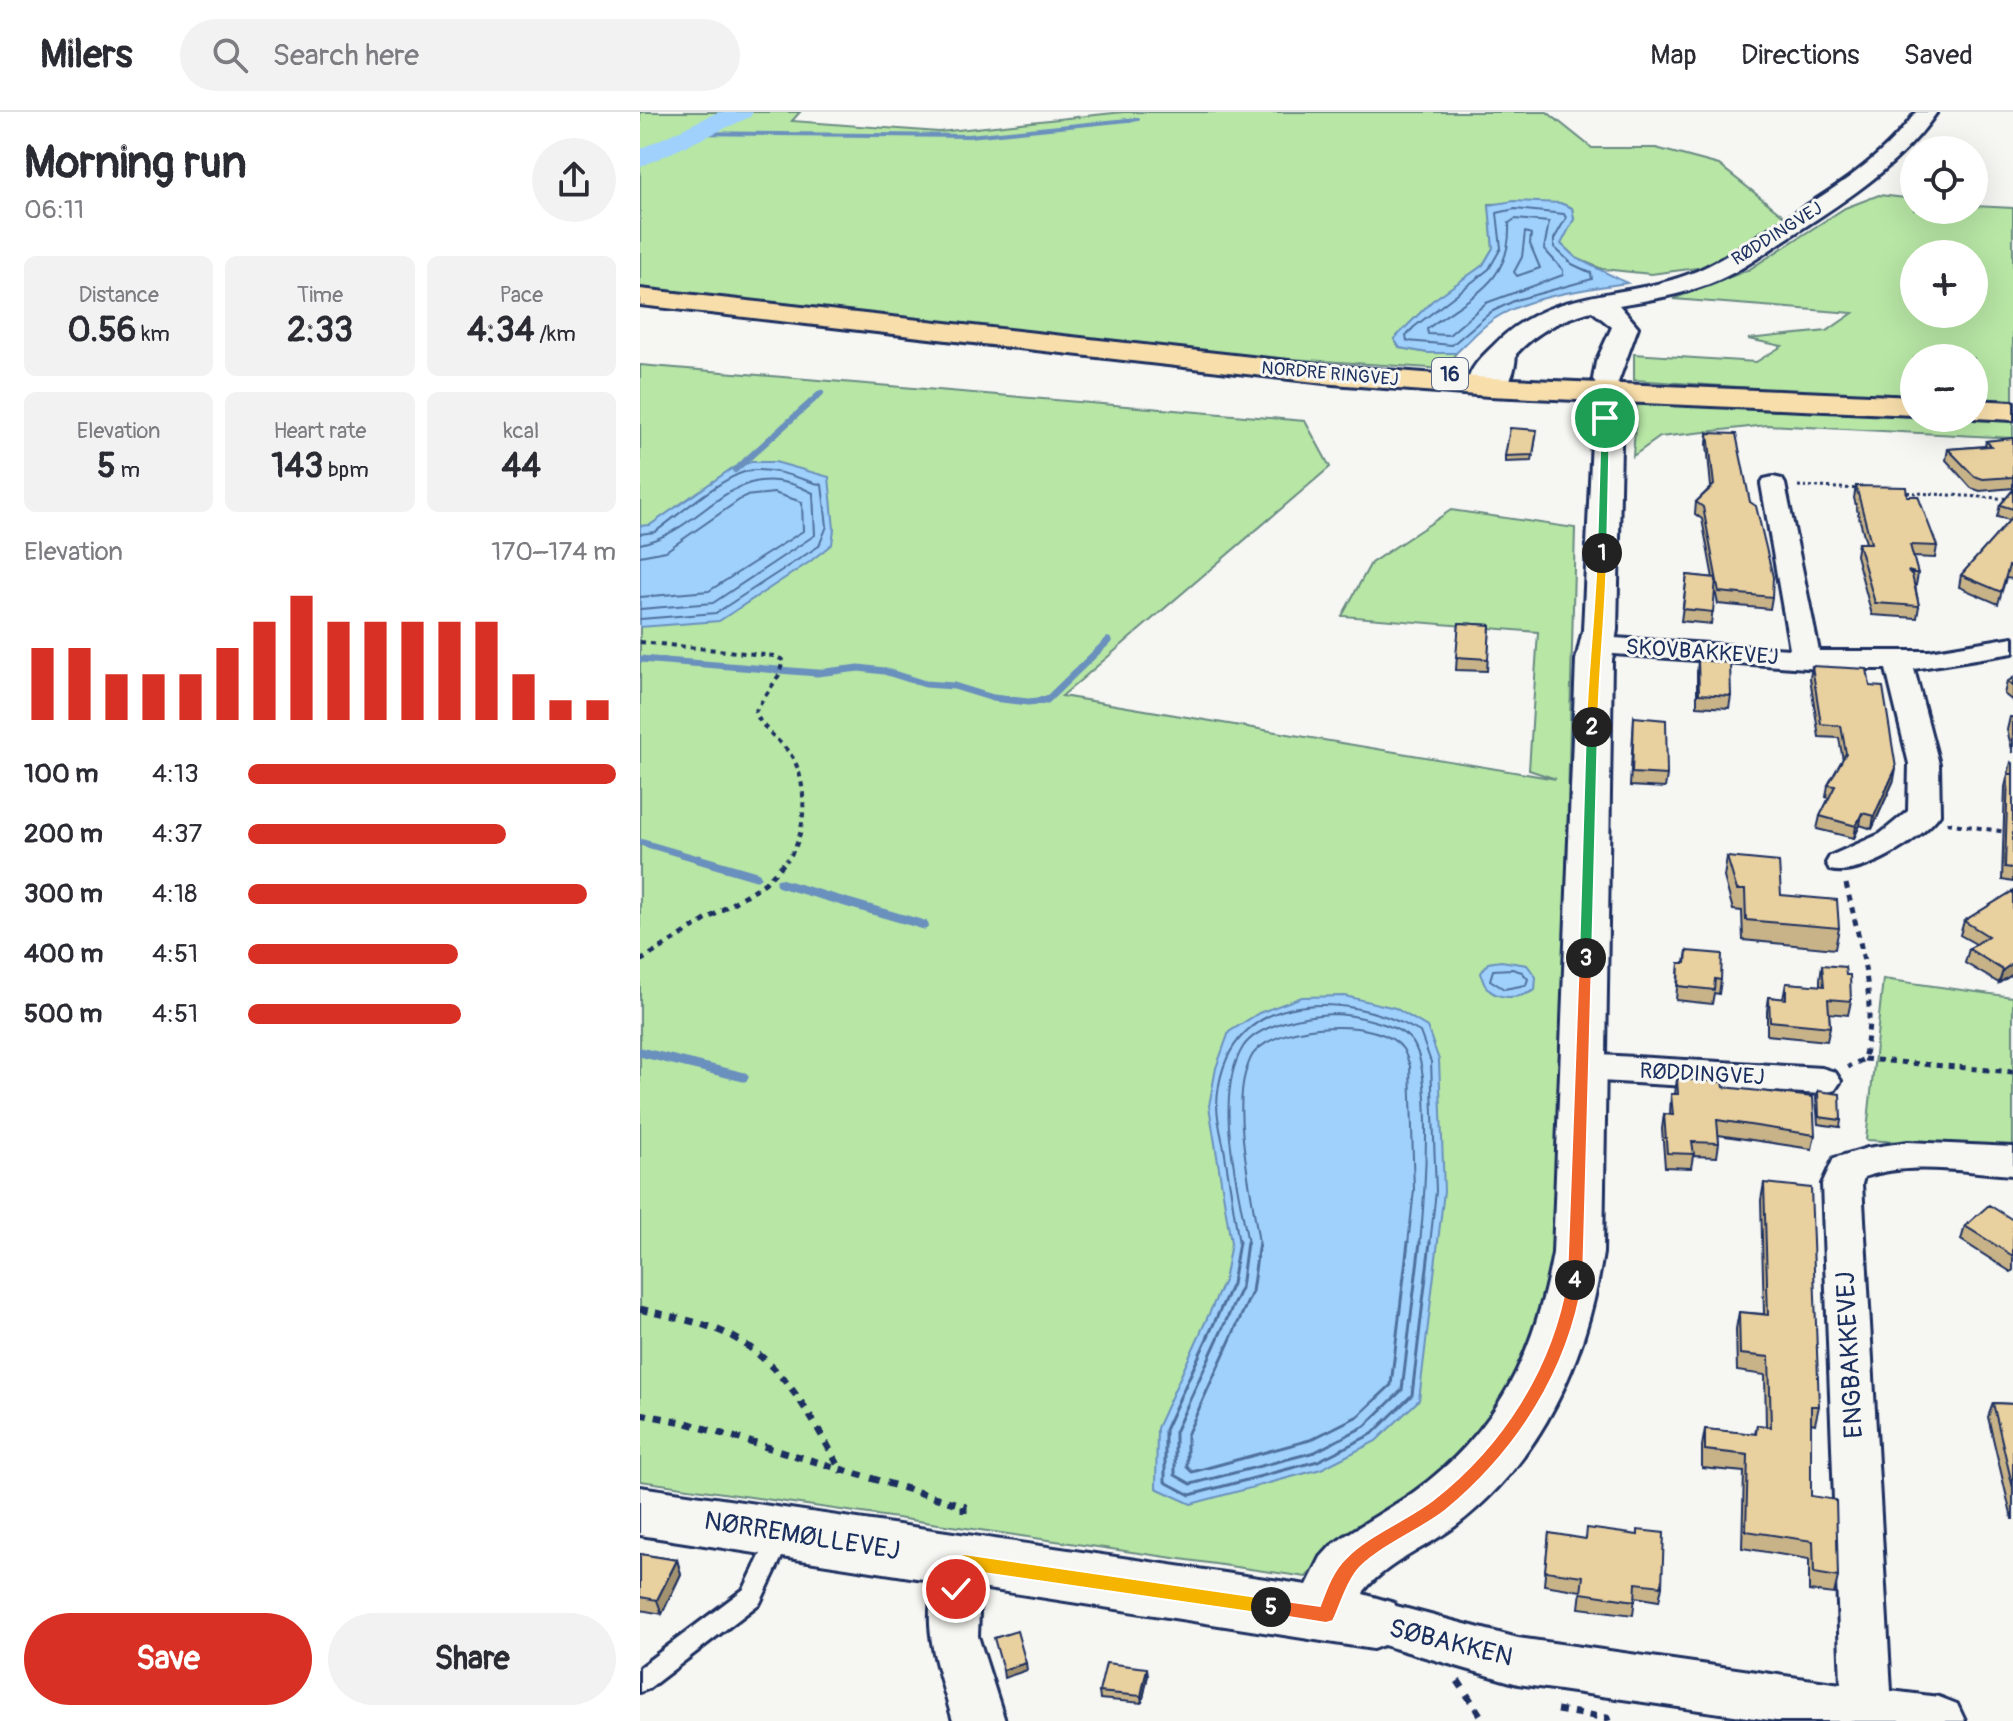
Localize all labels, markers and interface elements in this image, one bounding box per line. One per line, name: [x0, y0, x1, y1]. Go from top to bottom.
search box: [180, 19, 740, 91]
text: Milers: [40, 31, 132, 79]
icon: search: [208, 33, 252, 77]
text: Search here: [272, 37, 419, 74]
text: Map: [1650, 38, 1697, 73]
text: Directions: [1741, 38, 1860, 73]
text: Saved: [1904, 38, 1973, 73]
text: Morning run: [24, 136, 247, 191]
map controls: [1900, 136, 1988, 432]
button: locate: [1900, 136, 1988, 224]
button: share: [532, 138, 616, 222]
text: 06:11: [24, 194, 84, 226]
street label: RØDDINGVEJ: [1727, 197, 1827, 271]
button: +: [1900, 240, 1988, 328]
text: Distance: [78, 281, 159, 309]
text: Time: [297, 281, 343, 309]
text: Pace: [500, 281, 543, 309]
text: 0.56: [67, 309, 136, 352]
text: 2:33: [287, 309, 353, 352]
text: 4:34: [467, 309, 534, 352]
text: km: [136, 320, 170, 348]
text: /km: [534, 320, 576, 348]
button: −: [1900, 344, 1988, 432]
street label: NORDRE RINGVEJ: [1261, 357, 1399, 391]
road number: 16: [1432, 358, 1468, 390]
pin: [1571, 384, 1639, 452]
icon: arrive: [1583, 396, 1627, 440]
text: Elevation: [77, 417, 161, 445]
text: Heart rate: [274, 417, 366, 445]
text: kcal: [503, 417, 539, 445]
text: 5: [97, 445, 116, 488]
text: 143: [271, 445, 323, 488]
text: 44: [502, 445, 541, 488]
text: m: [116, 456, 140, 484]
text: bpm: [323, 456, 369, 484]
pin: 1: [1582, 533, 1622, 573]
text: Elevation: [24, 536, 123, 568]
text: 170–174 m: [491, 536, 616, 568]
text: 1: [1598, 539, 1606, 567]
street label: SKOVBAKKEVEJ: [1625, 633, 1779, 671]
pin: 2: [1572, 707, 1612, 747]
text: 2: [1586, 713, 1598, 741]
text: 100 m: [24, 758, 98, 790]
text: 4:13: [152, 758, 199, 790]
text: 200 m: [24, 818, 103, 850]
text: 4:37: [152, 818, 202, 850]
text: 300 m: [24, 878, 103, 910]
text: 4:18: [152, 878, 197, 910]
text: 400 m: [24, 938, 103, 970]
text: 4:51: [152, 938, 198, 970]
pin: 3: [1566, 938, 1606, 978]
text: 3: [1580, 944, 1592, 972]
text: 500 m: [24, 998, 102, 1030]
text: 4:51: [152, 998, 198, 1030]
street label: RØDDINGVEJ: [1639, 1057, 1765, 1091]
pin: 4: [1555, 1260, 1595, 1300]
text: 4: [1569, 1266, 1581, 1294]
street label: ENGBAKKEVEJ: [1830, 1271, 1870, 1439]
street label: NØRREMØLLEVEJ: [702, 1505, 902, 1567]
pin: [922, 1555, 990, 1623]
icon: check: [934, 1567, 978, 1611]
pin: 5: [1251, 1587, 1291, 1627]
text: 5: [1265, 1593, 1277, 1621]
street label: SØBAKKEN: [1386, 1612, 1516, 1674]
button: Save: [24, 1613, 312, 1705]
button: Share: [328, 1613, 616, 1705]

